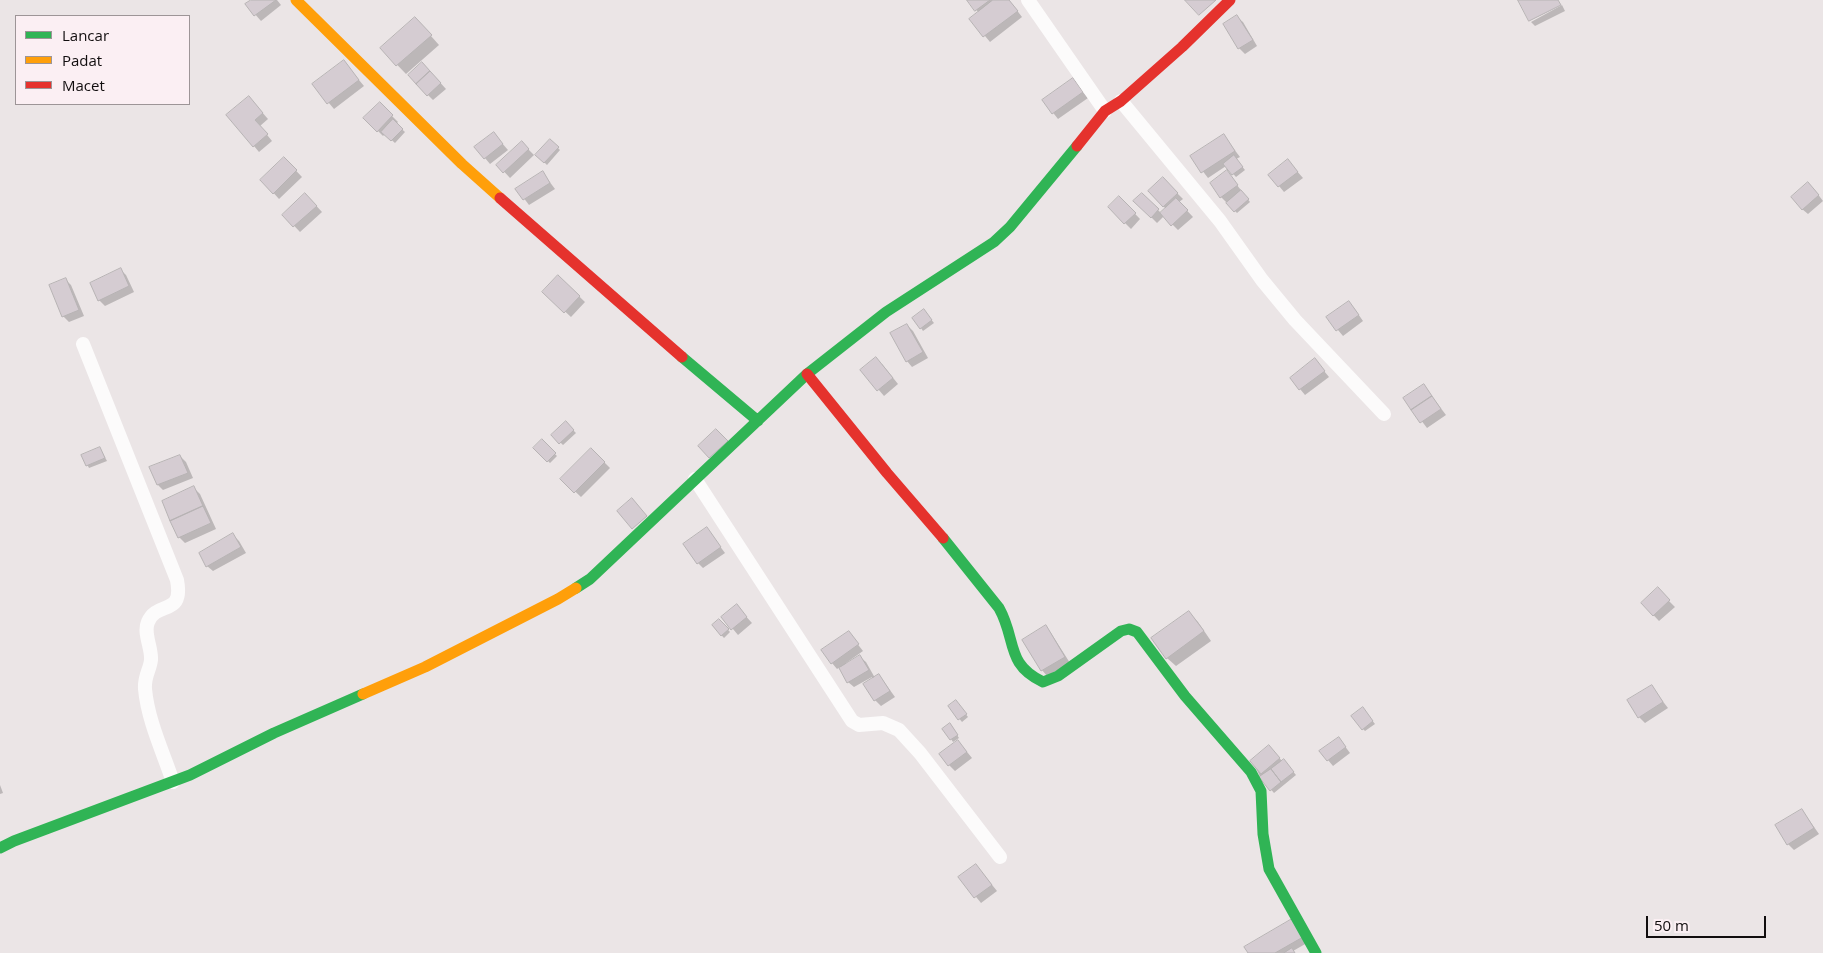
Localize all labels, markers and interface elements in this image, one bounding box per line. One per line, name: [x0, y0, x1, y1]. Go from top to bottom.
legend: [15, 15, 190, 105]
text: Lancar: [62, 25, 109, 45]
text: Padat: [62, 50, 102, 70]
text: Macet: [62, 75, 105, 95]
scale bar: [1648, 906, 1768, 938]
text: 50 m: [1654, 915, 1689, 935]

